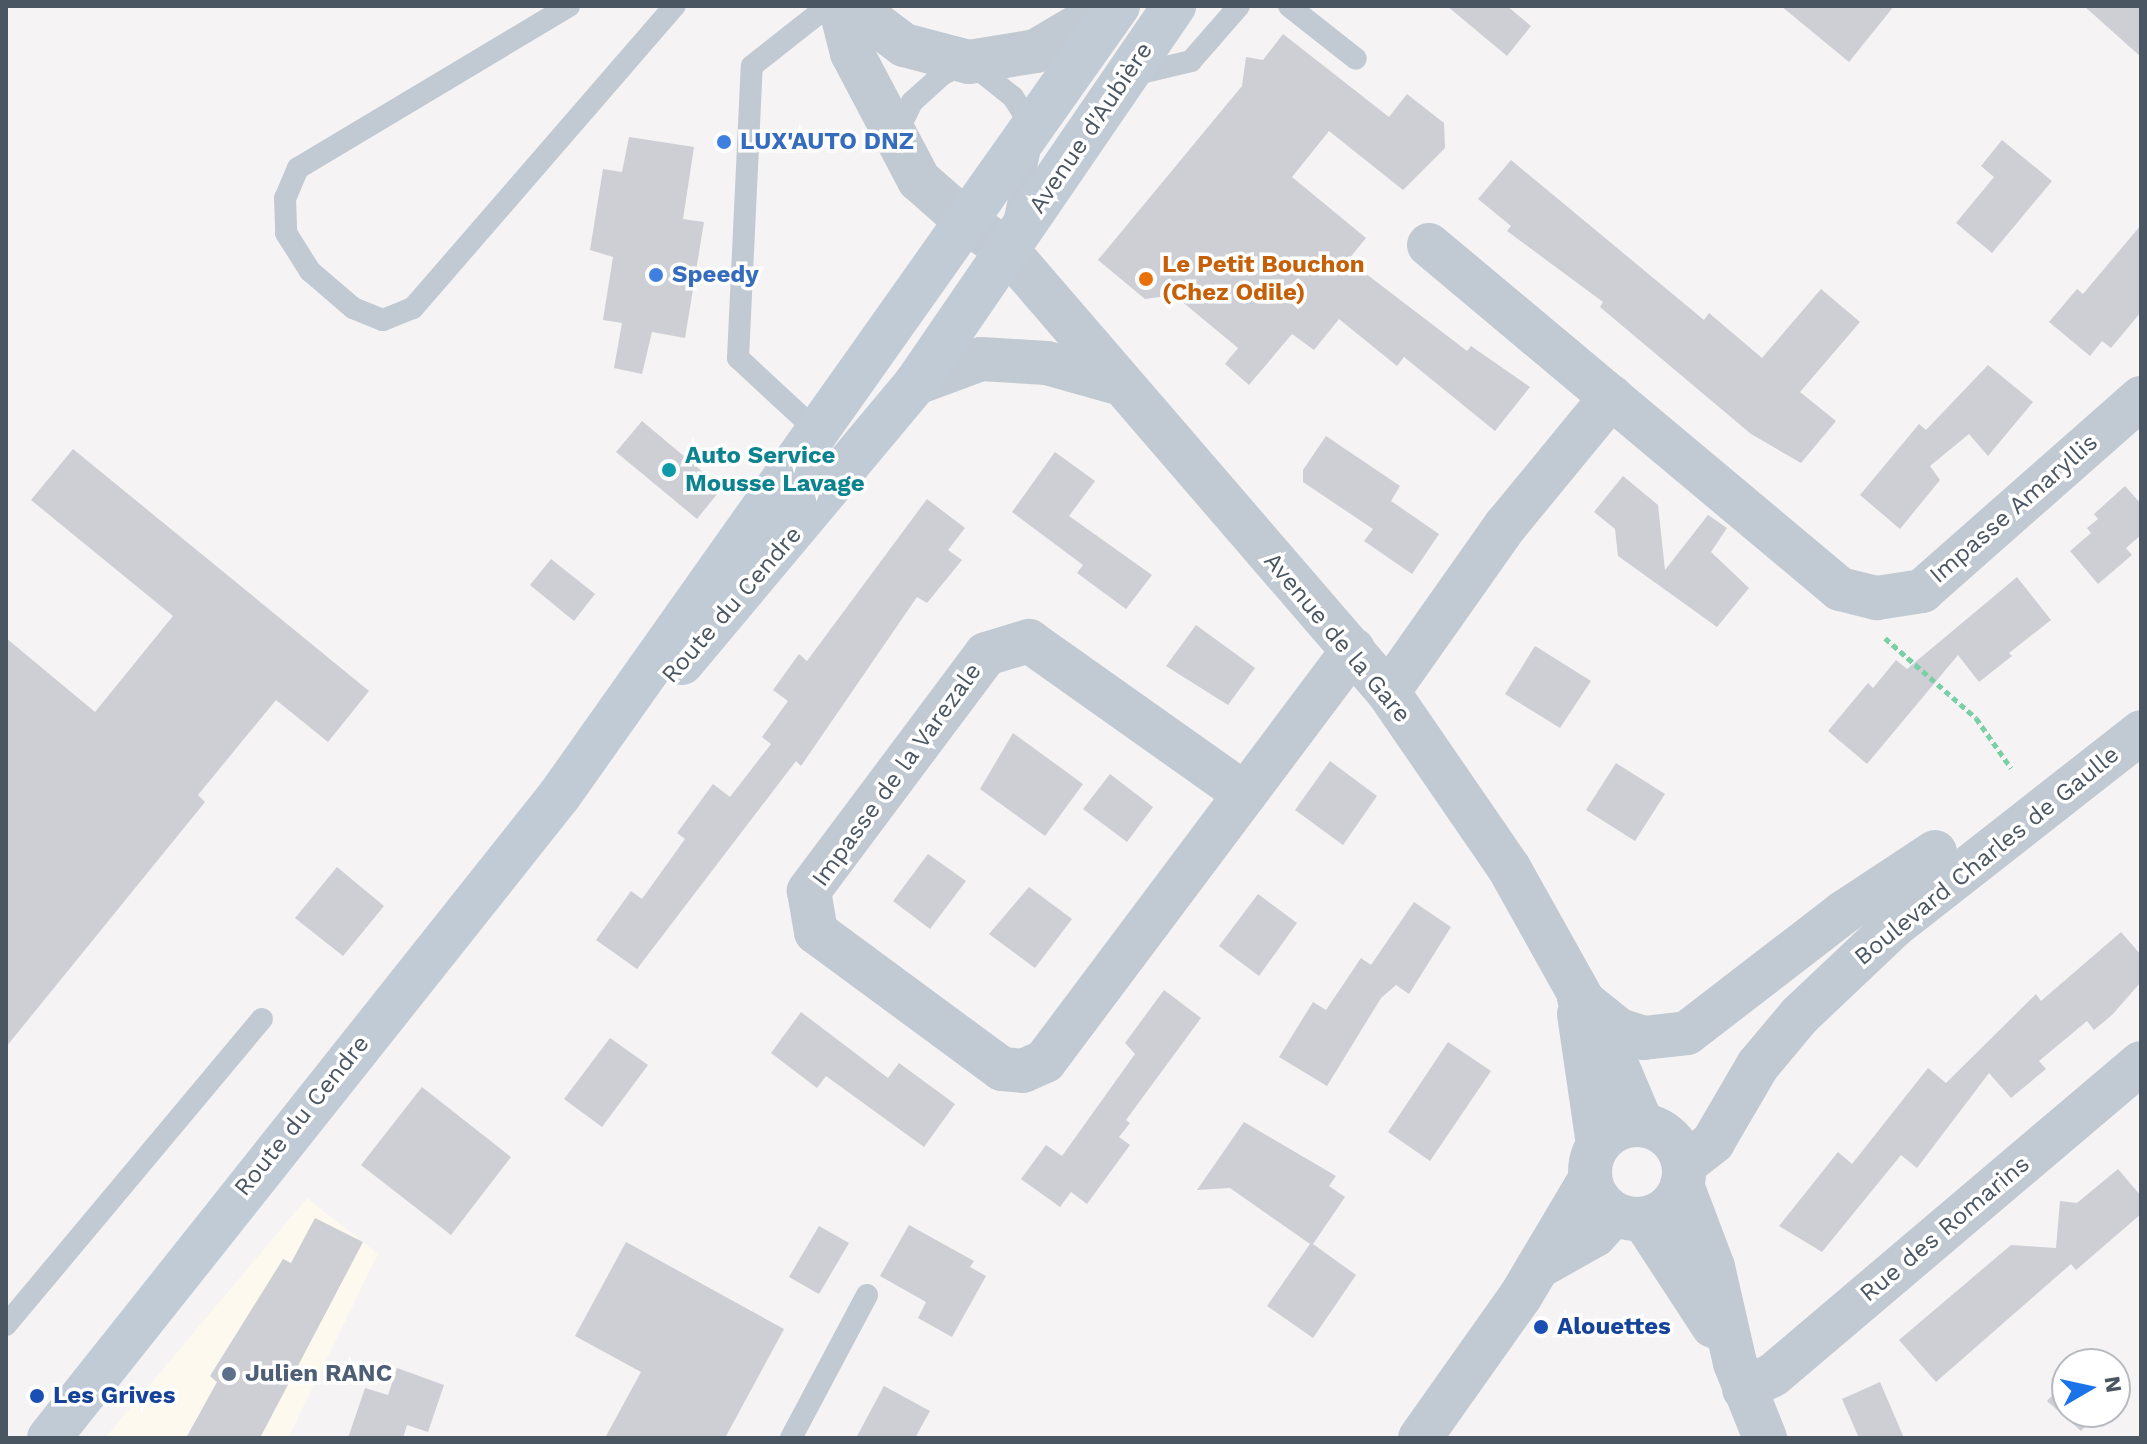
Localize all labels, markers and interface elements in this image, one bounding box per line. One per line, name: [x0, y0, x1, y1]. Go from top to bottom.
street label: Avenue d'Aubière: [1023, 37, 1159, 219]
place label: LUX'AUTO DNZ: [740, 128, 914, 156]
marker: LUX'AUTO DNZ: [715, 133, 733, 151]
place label: Le Petit Bouchon (Chez Odile): [1162, 251, 1365, 307]
place label: Speedy: [672, 261, 759, 289]
marker: Speedy: [647, 266, 665, 284]
marker: Le Petit Bouchon (Chez Odile): [1137, 270, 1155, 288]
street label: Impasse Amaryllis: [1924, 428, 2104, 590]
place label: Auto Service Mousse Lavage: [685, 442, 865, 498]
marker: Auto Service Mousse Lavage: [660, 461, 678, 479]
street label: Route du Cendre: [656, 521, 808, 689]
street label: Avenue de la Gare: [1257, 547, 1417, 729]
street label: Impasse de la Varezale: [806, 657, 988, 893]
street label: Boulevard Charles de Gaulle: [1849, 740, 2125, 972]
street label: Route du Cendre: [228, 1030, 376, 1202]
street label: Rue des Romarins: [1854, 1150, 2036, 1308]
place label: Alouettes: [1557, 1313, 1671, 1341]
marker: Alouettes: [1532, 1318, 1550, 1336]
north arrow: [2051, 1348, 2131, 1428]
place label: Julien RANC: [245, 1360, 392, 1388]
marker: Julien RANC: [220, 1365, 238, 1383]
text: N: [2100, 1374, 2127, 1394]
place label: Les Grives: [53, 1382, 175, 1410]
marker: Les Grives: [28, 1387, 46, 1405]

